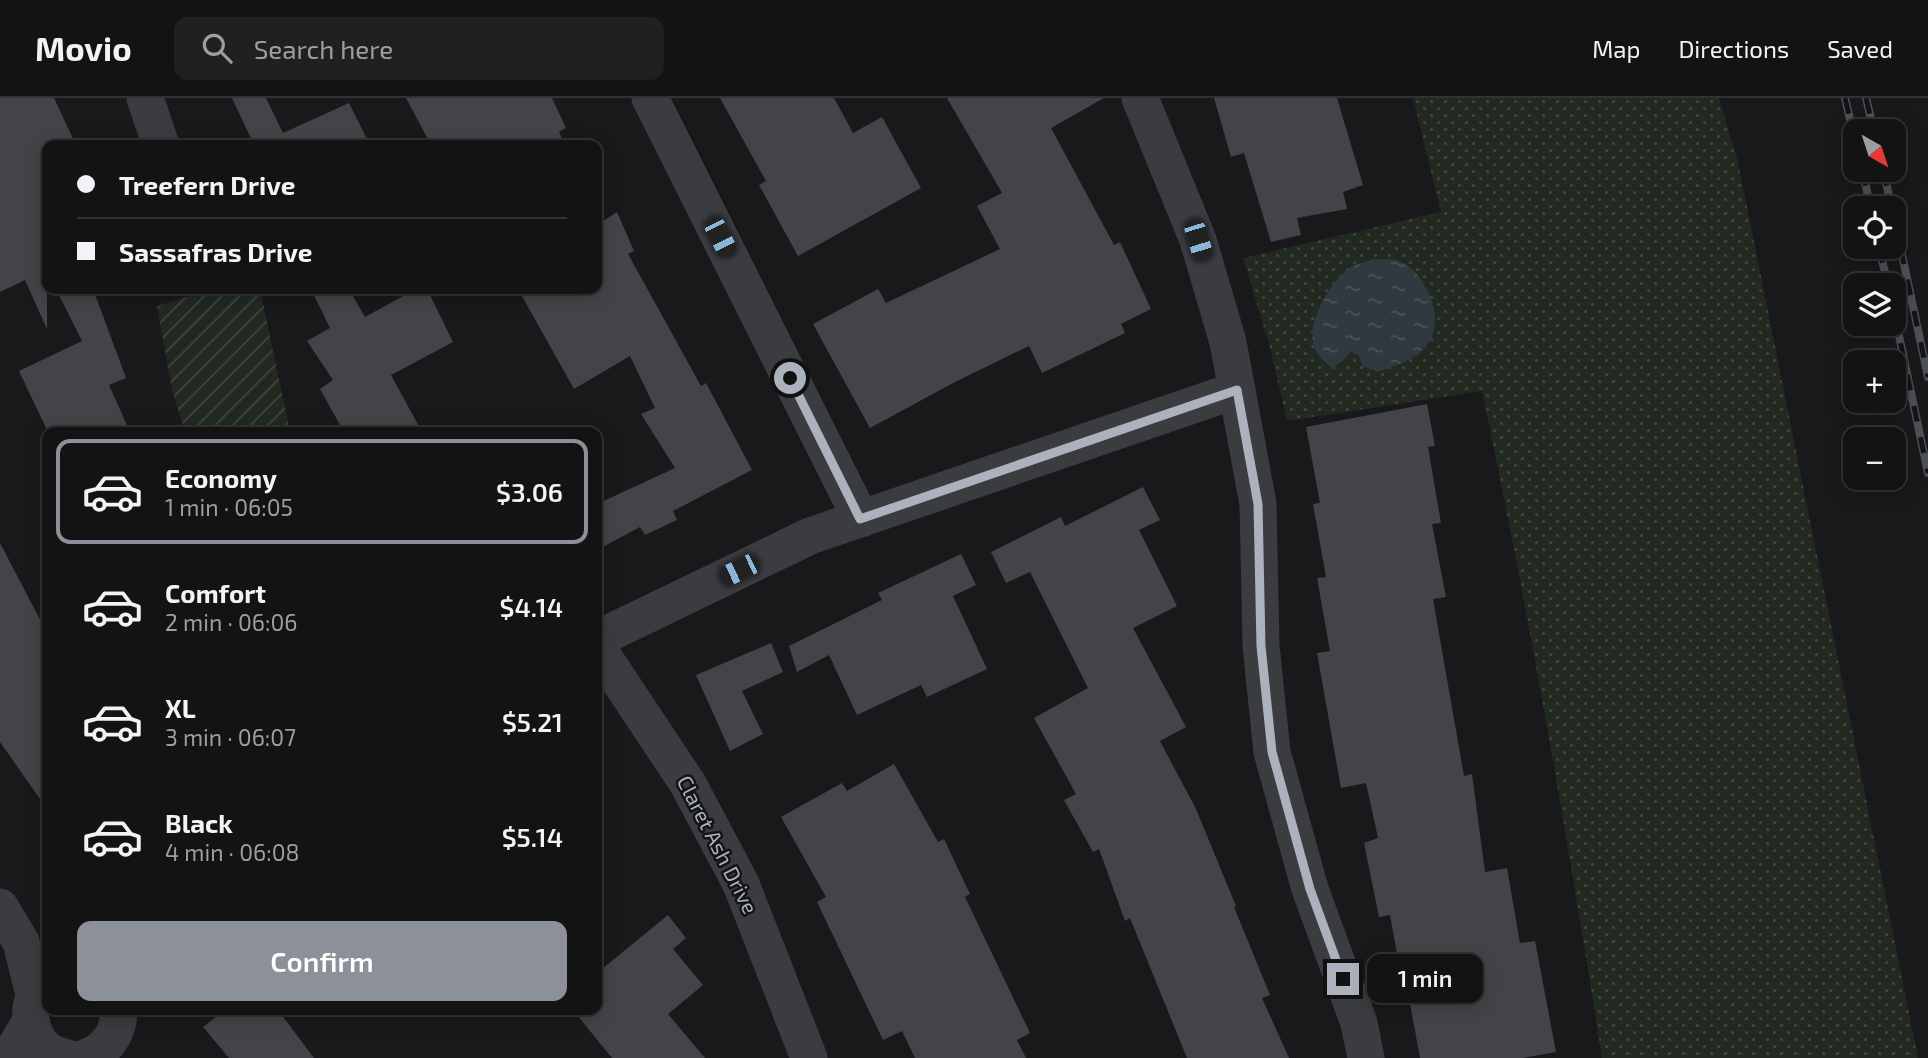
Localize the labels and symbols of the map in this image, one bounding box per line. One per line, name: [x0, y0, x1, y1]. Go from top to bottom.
north arrow: [1843, 119, 1906, 182]
car: [702, 214, 739, 260]
car: [1182, 217, 1215, 263]
route start: [774, 362, 806, 394]
car: [716, 551, 763, 589]
street label: Claret Ash Drive: [673, 771, 764, 918]
callout: 1 min: [1368, 954, 1483, 1004]
route end: [1327, 963, 1359, 995]

